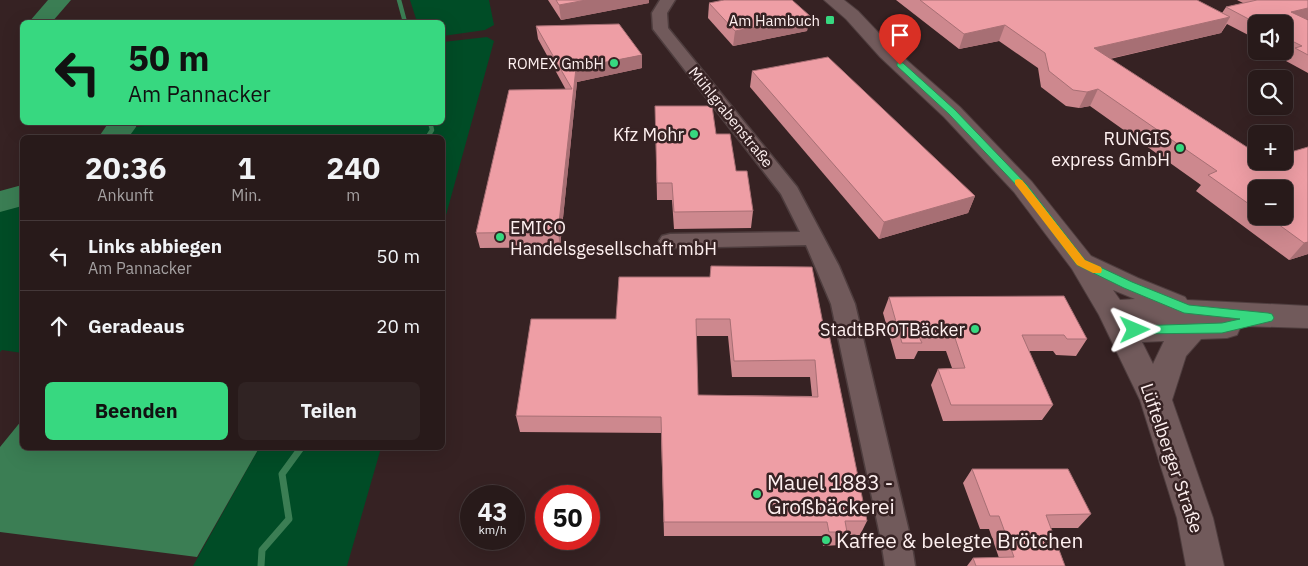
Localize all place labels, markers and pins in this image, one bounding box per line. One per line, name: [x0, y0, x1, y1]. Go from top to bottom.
place label: Am Hambuch: [729, 11, 820, 30]
marker: Am Hambuch: [824, 14, 836, 26]
pin: [879, 14, 921, 65]
place label: ROMEX GmbH: [507, 54, 604, 73]
marker: ROMEX GmbH: [608, 57, 620, 69]
place label: Kfz Mohr: [613, 123, 684, 146]
place label: RUNGIS express GmbH: [1051, 127, 1170, 171]
marker: Kfz Mohr: [688, 128, 700, 140]
marker: RUNGIS express GmbH: [1174, 142, 1186, 154]
place label: EMICO Handelsgesellschaft mbH: [510, 216, 717, 260]
marker: EMICO Handelsgesellschaft mbH: [494, 231, 506, 243]
place label: StadtBROTBäcker: [820, 318, 965, 341]
marker: StadtBROTBäcker: [969, 323, 981, 335]
place label: Mauel 1883 - Großbäckerei: [767, 468, 895, 520]
marker: Mauel 1883 - Großbäckerei: [751, 488, 763, 500]
place label: Kaffee & belegte Brötchen: [836, 526, 1083, 554]
marker: Kaffee & belegte Brötchen: [820, 534, 832, 546]

